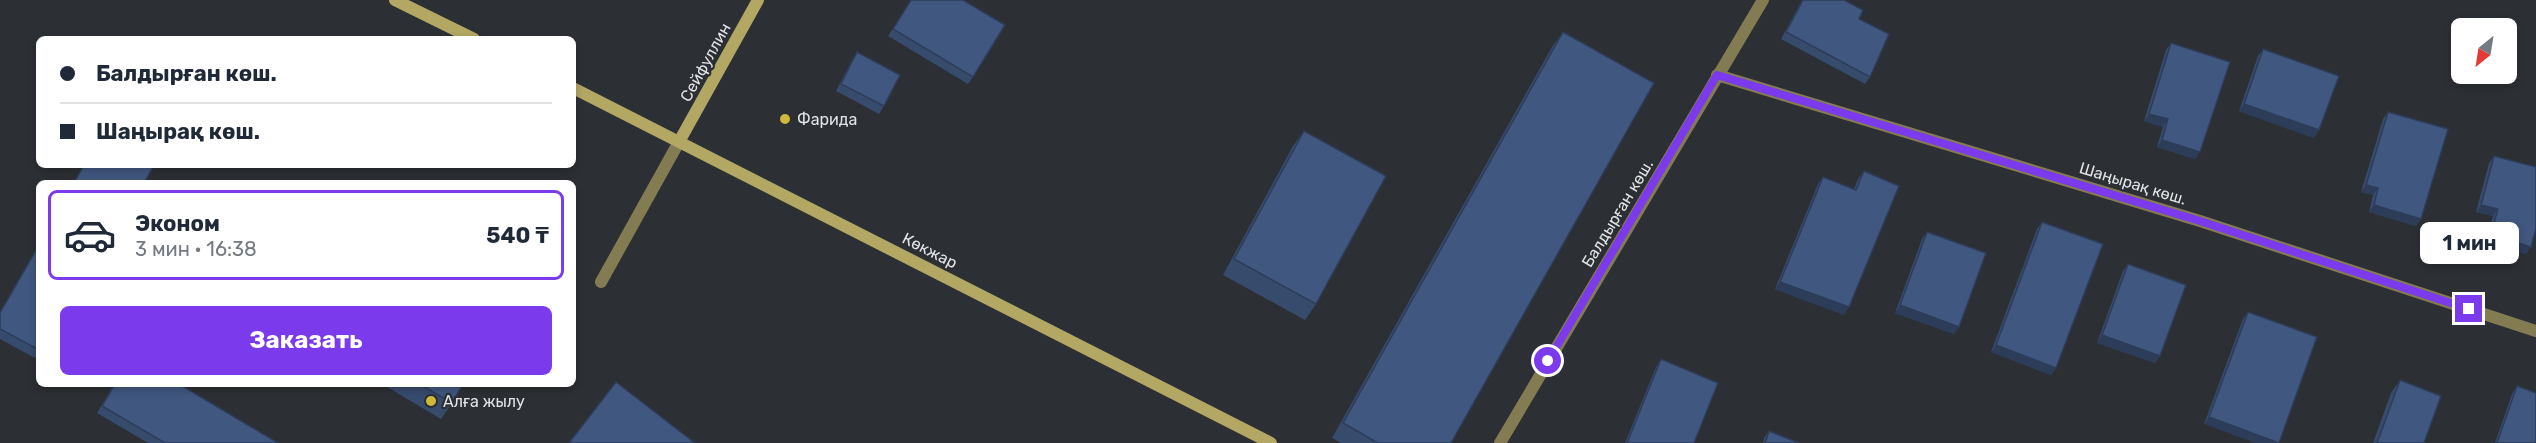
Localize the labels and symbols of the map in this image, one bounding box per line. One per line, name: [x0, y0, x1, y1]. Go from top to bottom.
north arrow: [2451, 18, 2517, 84]
street label: Сейфуллин: [676, 20, 735, 105]
place label: Фарида: [797, 110, 857, 129]
marker: Фарида: [778, 112, 792, 126]
street label: Балдырған көш.: [1578, 156, 1657, 271]
street label: Шаңырақ көш.: [2077, 158, 2189, 209]
callout: 1 мин: [2420, 222, 2518, 264]
street label: Көкжар: [899, 229, 960, 272]
route end: [2455, 295, 2482, 322]
route start: [1534, 347, 1561, 374]
place label: Алға жылу: [443, 392, 525, 411]
marker: Алға жылу: [424, 394, 438, 408]

